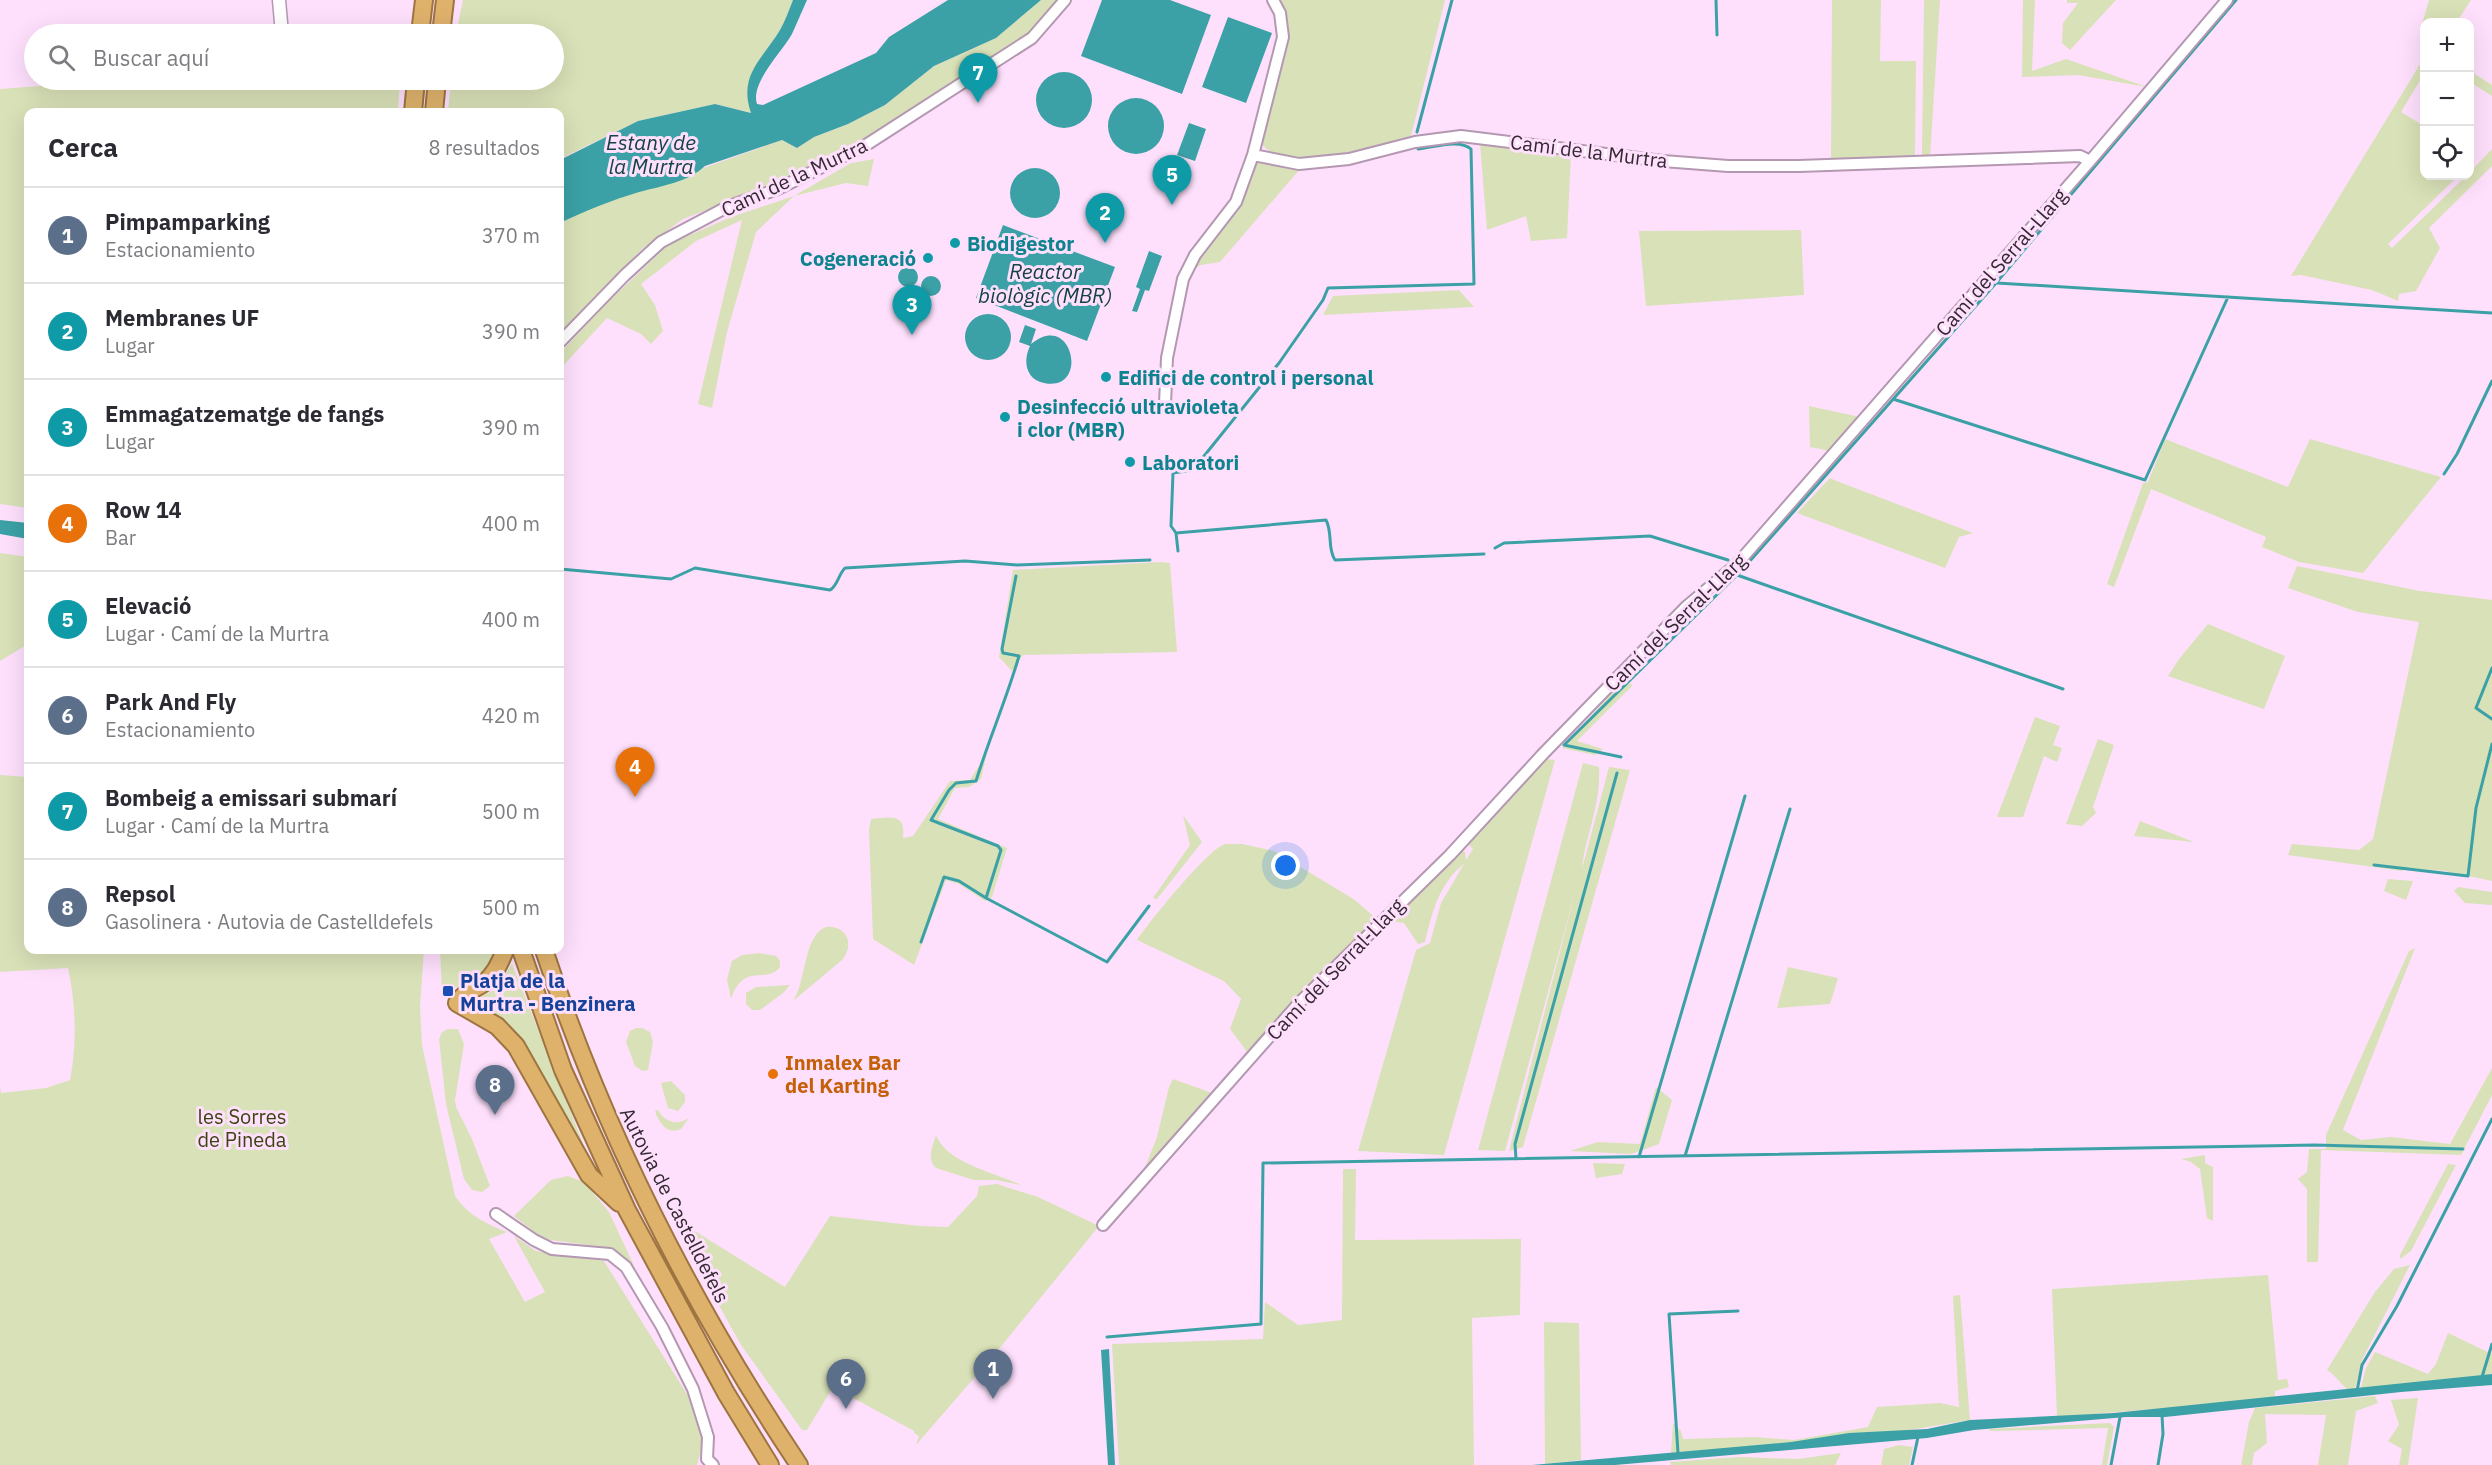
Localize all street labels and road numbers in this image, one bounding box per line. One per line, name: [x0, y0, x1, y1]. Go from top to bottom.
street label: Camí de la Murtra: [1509, 128, 1670, 174]
street label: Camí de la Murtra: [717, 131, 872, 223]
street label: Camí del Serral-Llarg: [1929, 182, 2073, 342]
street label: Camí del Serral-Llarg: [1598, 547, 1752, 697]
street label: Camí del Serral-Llarg: [1260, 892, 1410, 1046]
street label: Autovia de Castelldefels: [614, 1103, 736, 1307]

